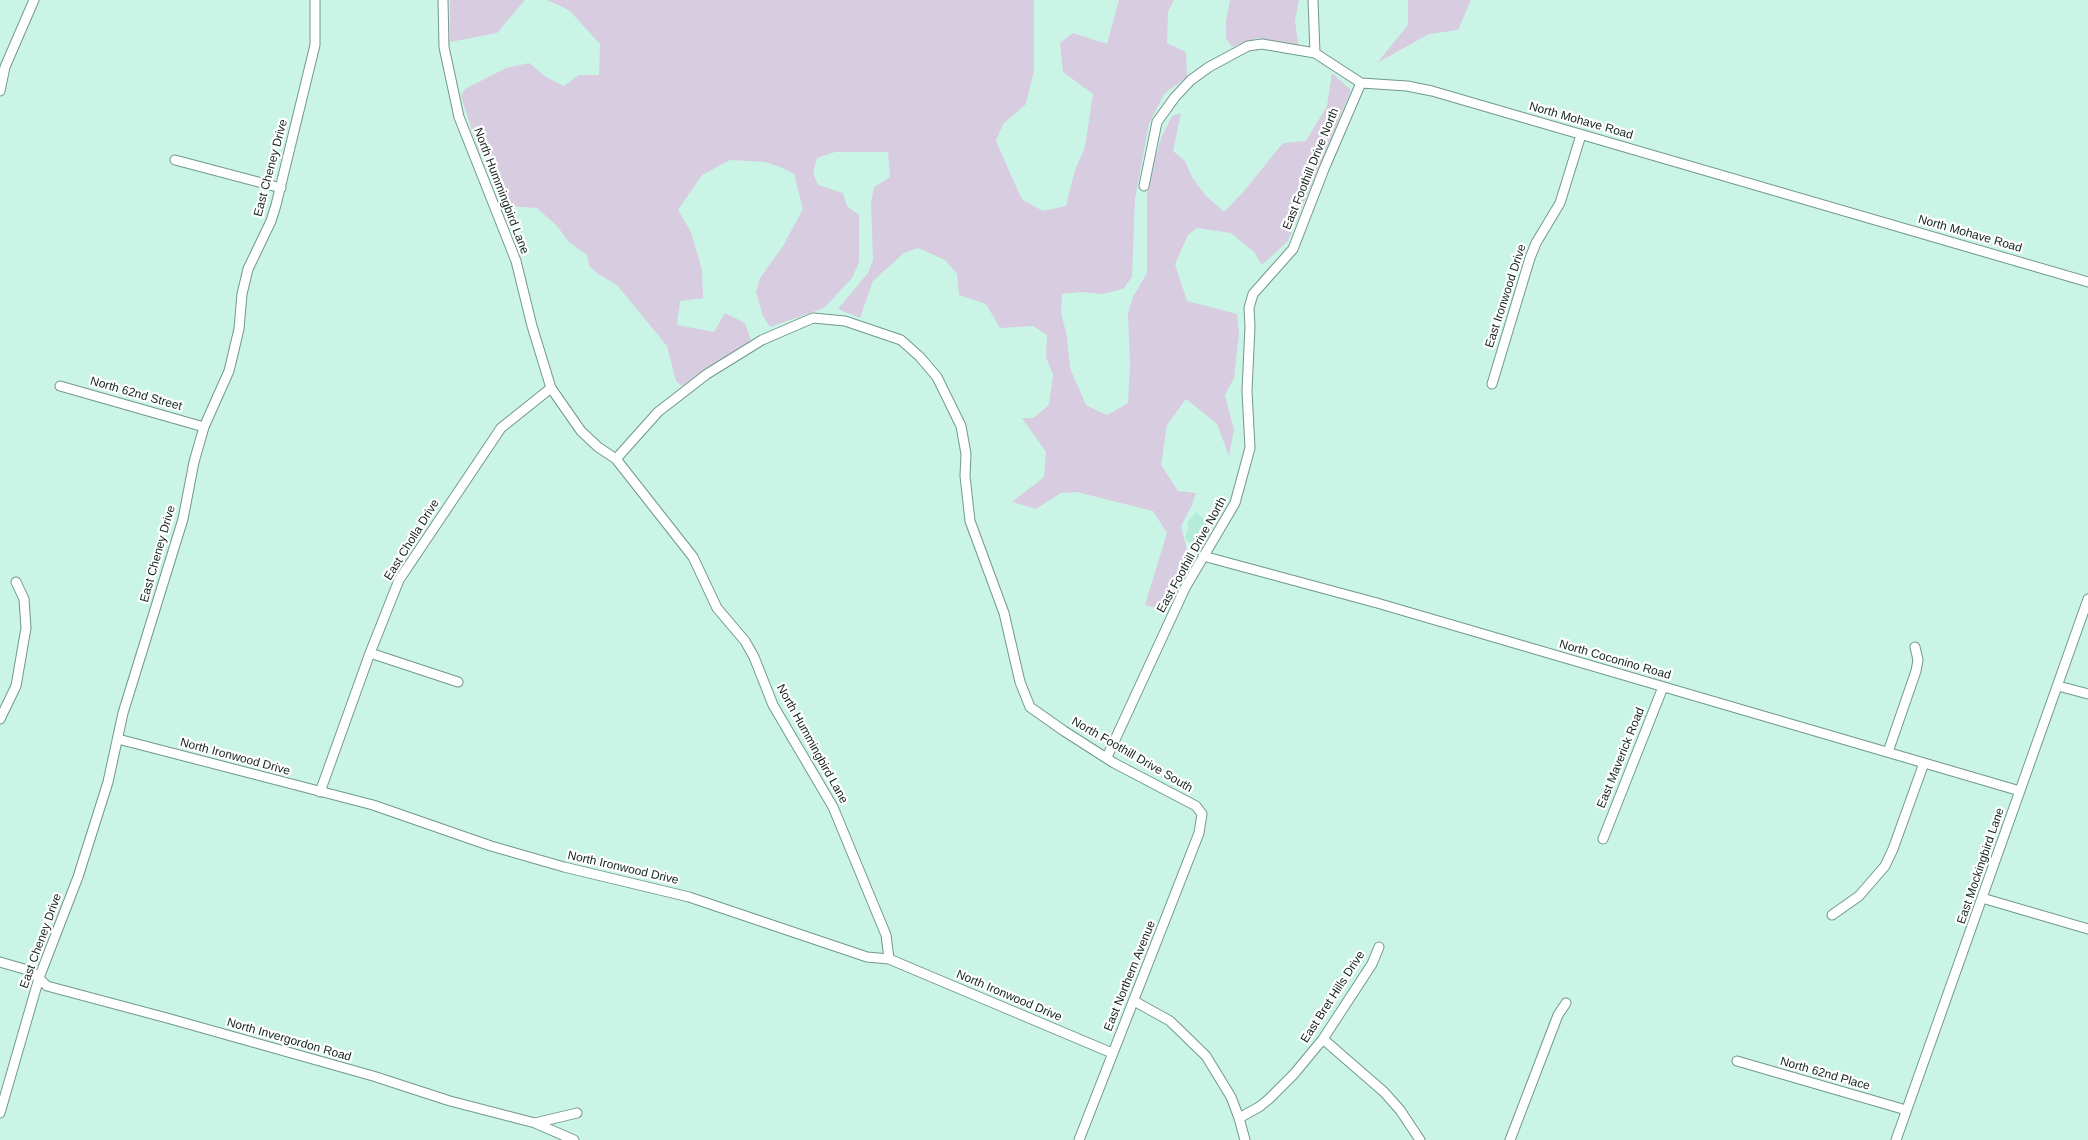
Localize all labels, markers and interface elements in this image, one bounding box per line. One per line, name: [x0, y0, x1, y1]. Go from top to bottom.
street label: North Mohave Road: [1527, 99, 1635, 143]
street label: East Foothill Drive North: [1280, 106, 1342, 232]
street label: East Cheney Drive: [251, 118, 291, 218]
street label: North Hummingbird Lane: [470, 126, 532, 256]
street label: North Mohave Road: [1916, 212, 2024, 256]
street label: East Ironwood Drive: [1482, 242, 1530, 350]
street label: North 62nd Street: [88, 374, 184, 414]
street label: East Foothill Drive North: [1154, 495, 1230, 615]
street label: East Cholla Drive: [381, 497, 443, 583]
street label: East Cheney Drive: [137, 504, 179, 604]
street label: North Coconino Road: [1558, 637, 1672, 683]
street label: North Hummingbird Lane: [773, 682, 851, 806]
street label: East Maverick Road: [1594, 706, 1648, 810]
street label: North Foothill Drive South: [1069, 714, 1195, 796]
street label: North Ironwood Drive: [178, 735, 292, 779]
street label: East Mockingbird Lane: [1954, 806, 2008, 926]
street label: North Ironwood Drive: [566, 848, 680, 888]
street label: East Cheney Drive: [17, 892, 65, 990]
street label: East Northern Avenue: [1101, 919, 1159, 1033]
street label: East Bret Hills Drive: [1298, 948, 1368, 1046]
street label: North Ironwood Drive: [954, 967, 1064, 1025]
street label: North Invergordon Road: [225, 1015, 353, 1065]
street label: North 62nd Place: [1778, 1054, 1872, 1094]

